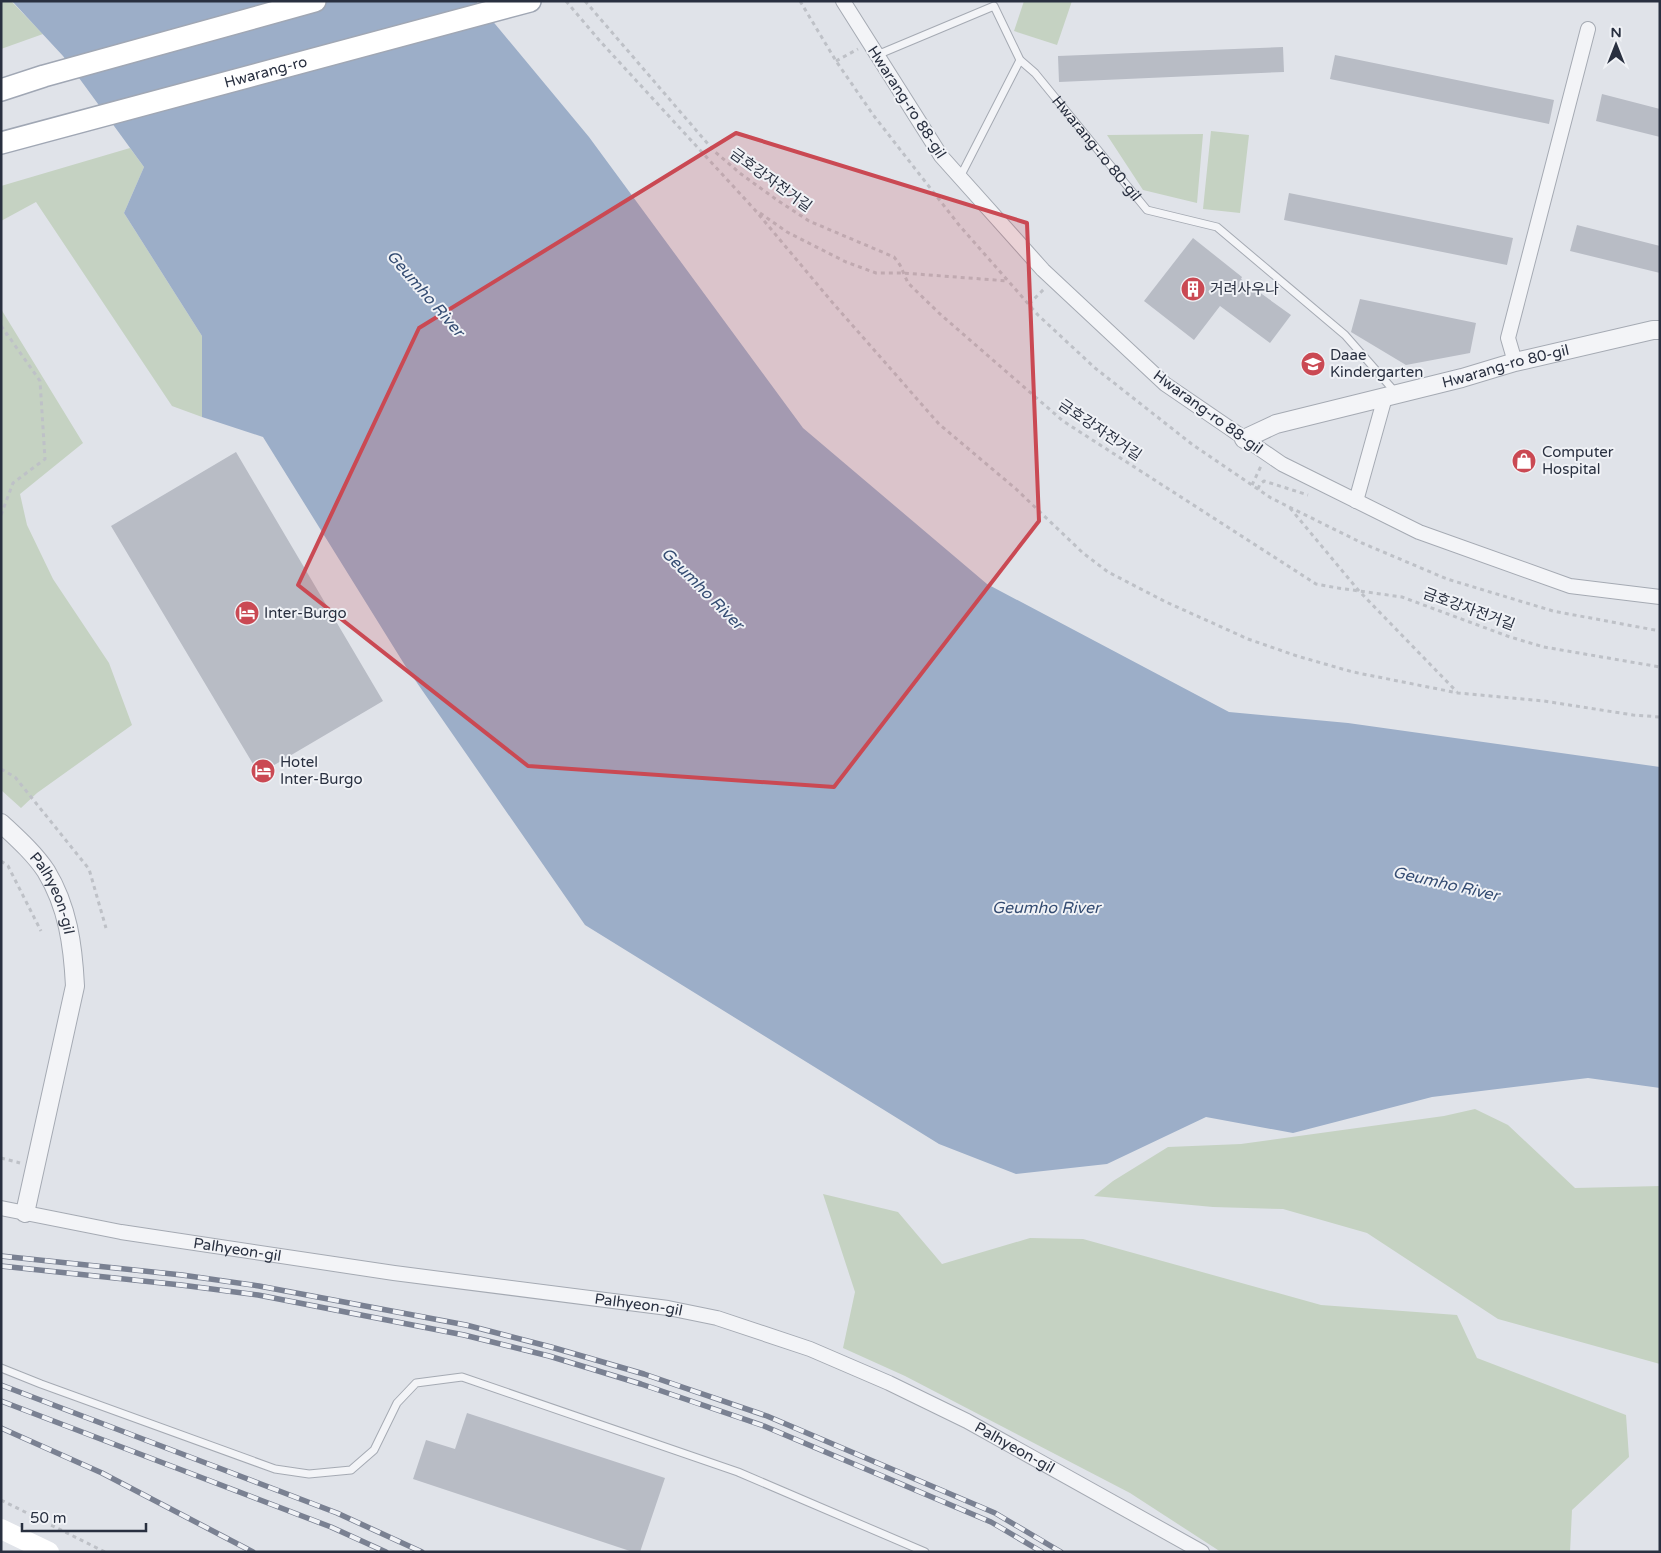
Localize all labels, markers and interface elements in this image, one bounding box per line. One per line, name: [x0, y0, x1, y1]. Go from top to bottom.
north arrow: [1591, 20, 1641, 70]
text: N: [1610, 24, 1622, 41]
street label: Hwarang-ro 88-gil: [864, 42, 950, 162]
street label: Hwarang-ro: [222, 52, 309, 92]
street label: Hwarang-ro 80-gil: [1048, 92, 1145, 205]
street label: 금호강자전거길: [727, 144, 815, 216]
water label: Geumho River: [382, 246, 469, 342]
building icon: 거려사우나: [1180, 276, 1206, 302]
place label: 거려사우나: [1210, 280, 1279, 298]
street label: Hwarang-ro 80-gil: [1440, 341, 1571, 392]
place label: Daae Kindergarten: [1330, 346, 1423, 381]
school or university icon: Daae Kindergarten: [1300, 351, 1326, 377]
street label: Hwarang-ro 88-gil: [1150, 366, 1266, 458]
street label: 금호강자전거길: [1055, 396, 1145, 464]
place label: Computer Hospital: [1542, 443, 1614, 478]
shop icon: Computer Hospital: [1511, 448, 1537, 474]
water label: Geumho River: [657, 543, 749, 635]
street label: 금호강자전거길: [1421, 584, 1517, 634]
hotel icon: Inter-Burgo: [234, 600, 260, 626]
place label: Inter-Burgo: [264, 604, 347, 622]
place label: Hotel Inter-Burgo: [280, 753, 363, 788]
hotel icon: Hotel Inter-Burgo: [250, 758, 276, 784]
street label: Palhyeon-gil: [26, 848, 78, 936]
water label: Geumho River: [1391, 862, 1503, 906]
water label: Geumho River: [992, 898, 1102, 918]
street label: Palhyeon-gil: [192, 1234, 283, 1265]
street label: Palhyeon-gil: [593, 1290, 684, 1320]
street label: Palhyeon-gil: [971, 1418, 1058, 1477]
scale bar: [22, 1500, 146, 1532]
text: 50 m: [30, 1509, 67, 1527]

